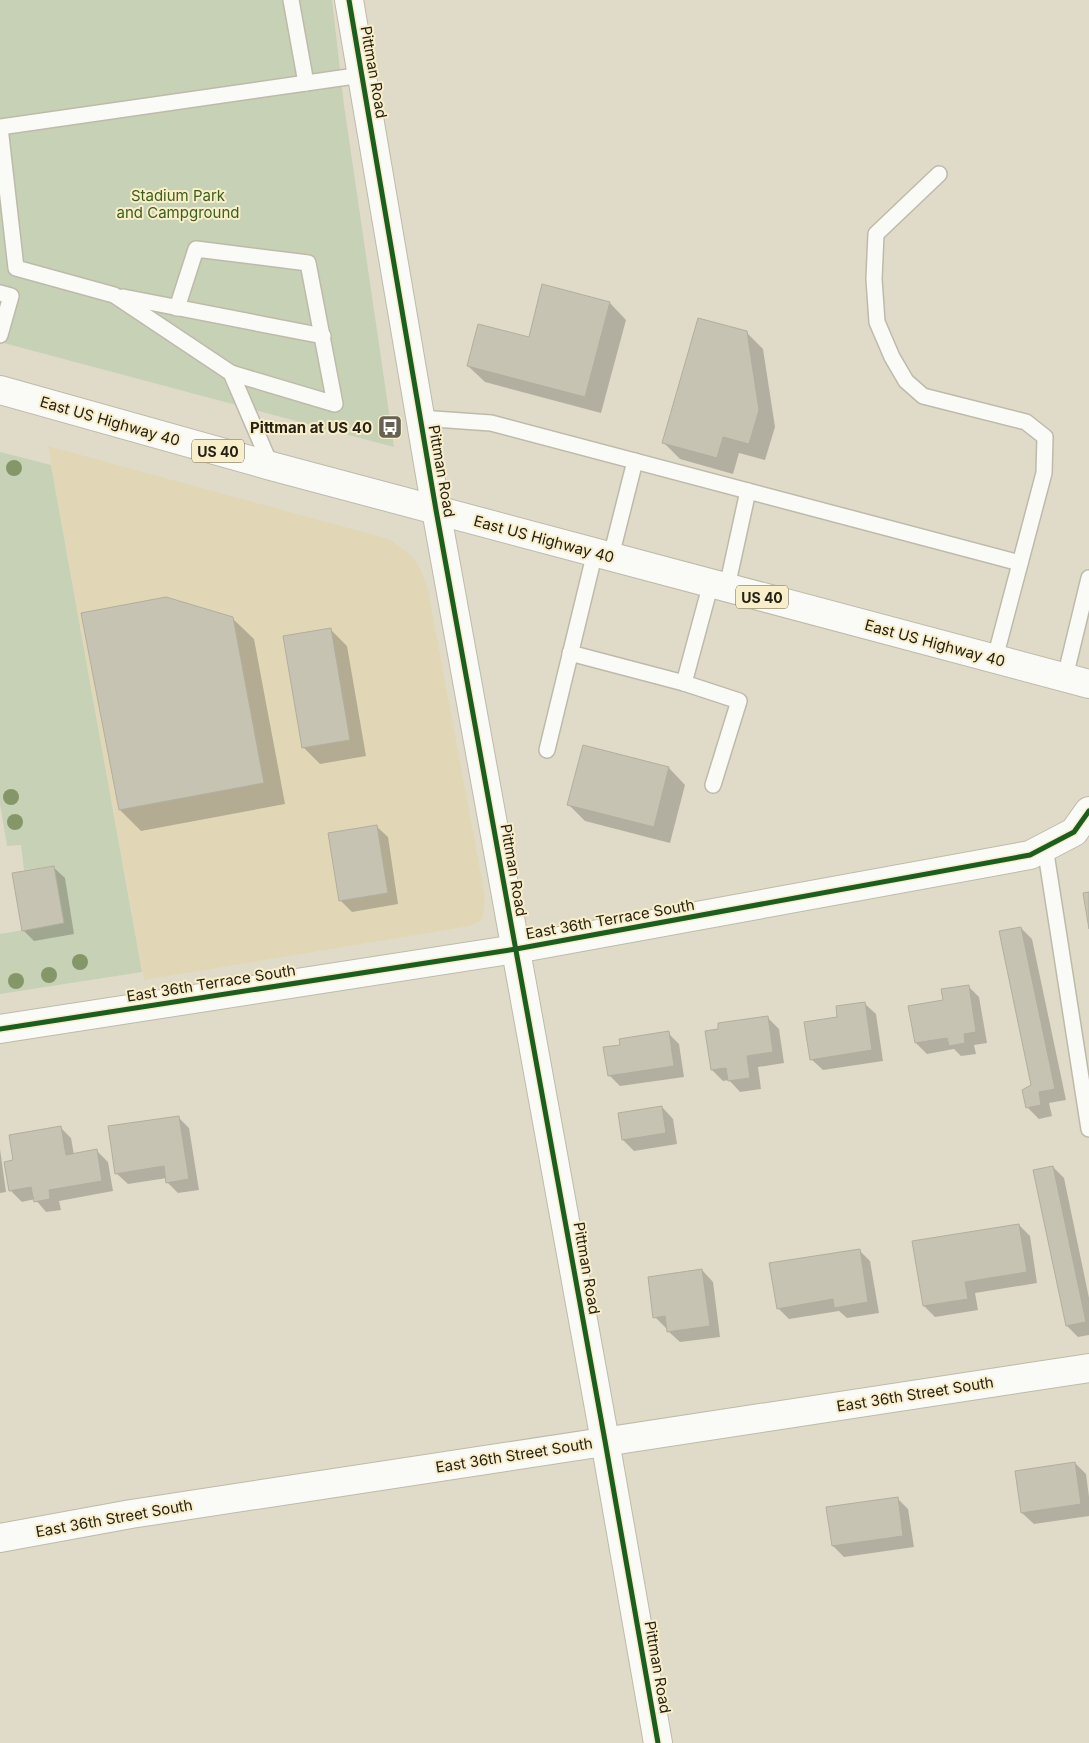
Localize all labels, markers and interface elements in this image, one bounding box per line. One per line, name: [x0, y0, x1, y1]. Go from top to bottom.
street label: Pittman Road: [357, 24, 391, 120]
park label: Stadium Park and Campground: [117, 186, 239, 222]
street label: East US Highway 40: [38, 392, 182, 450]
bus stop icon: Pittman at US 40: [377, 414, 403, 440]
place label: Pittman at US 40: [250, 418, 372, 437]
street label: Pittman Road: [425, 423, 459, 519]
road number: US 40: [192, 440, 244, 462]
street label: East US Highway 40: [472, 511, 616, 567]
road number: US 40: [736, 586, 788, 608]
street label: East US Highway 40: [863, 615, 1007, 671]
street label: Pittman Road: [497, 822, 531, 918]
street label: East 36th Terrace South: [524, 895, 696, 943]
street label: East 36th Terrace South: [125, 960, 297, 1006]
street label: Pittman Road: [570, 1220, 604, 1316]
street label: East 36th Street South: [835, 1372, 995, 1416]
street label: East 36th Street South: [434, 1433, 594, 1477]
street label: East 36th Street South: [34, 1495, 194, 1541]
street label: Pittman Road: [641, 1619, 675, 1715]

